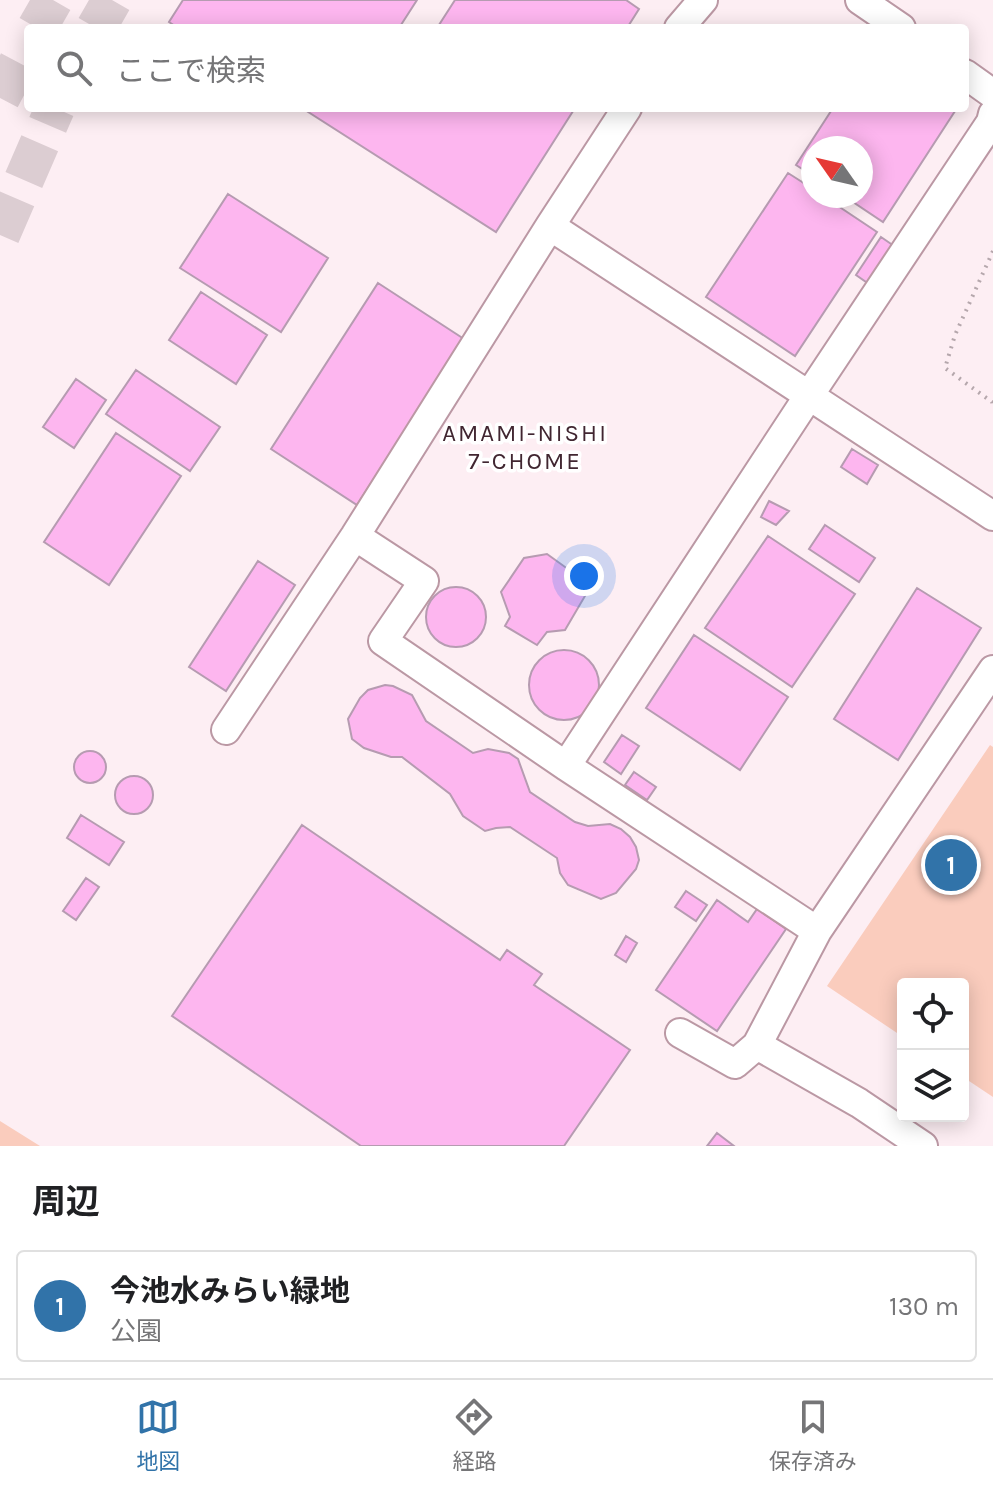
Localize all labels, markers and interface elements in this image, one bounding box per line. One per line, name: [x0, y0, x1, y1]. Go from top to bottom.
search box: [24, 24, 969, 112]
icon: search: [52, 46, 96, 90]
text: ここで検索: [116, 53, 266, 89]
north arrow: [801, 136, 873, 208]
district label: AMAMI-NISHI 7-CHOME: [442, 419, 608, 475]
your location: [564, 556, 604, 596]
pin: 1: [925, 835, 977, 895]
map controls: [897, 978, 969, 1122]
button: locate: [897, 978, 969, 1050]
button: layers: [897, 1050, 969, 1122]
text: 周辺: [32, 1182, 100, 1222]
text: 今池水みらい緑地: [110, 1273, 350, 1309]
text: 1: [55, 1291, 65, 1322]
text: 130 m: [889, 1291, 959, 1322]
text: 公園: [110, 1316, 162, 1347]
tab: 地図: [136, 1395, 180, 1475]
tab: 経路: [452, 1395, 497, 1475]
tab: 保存済み: [769, 1395, 857, 1475]

